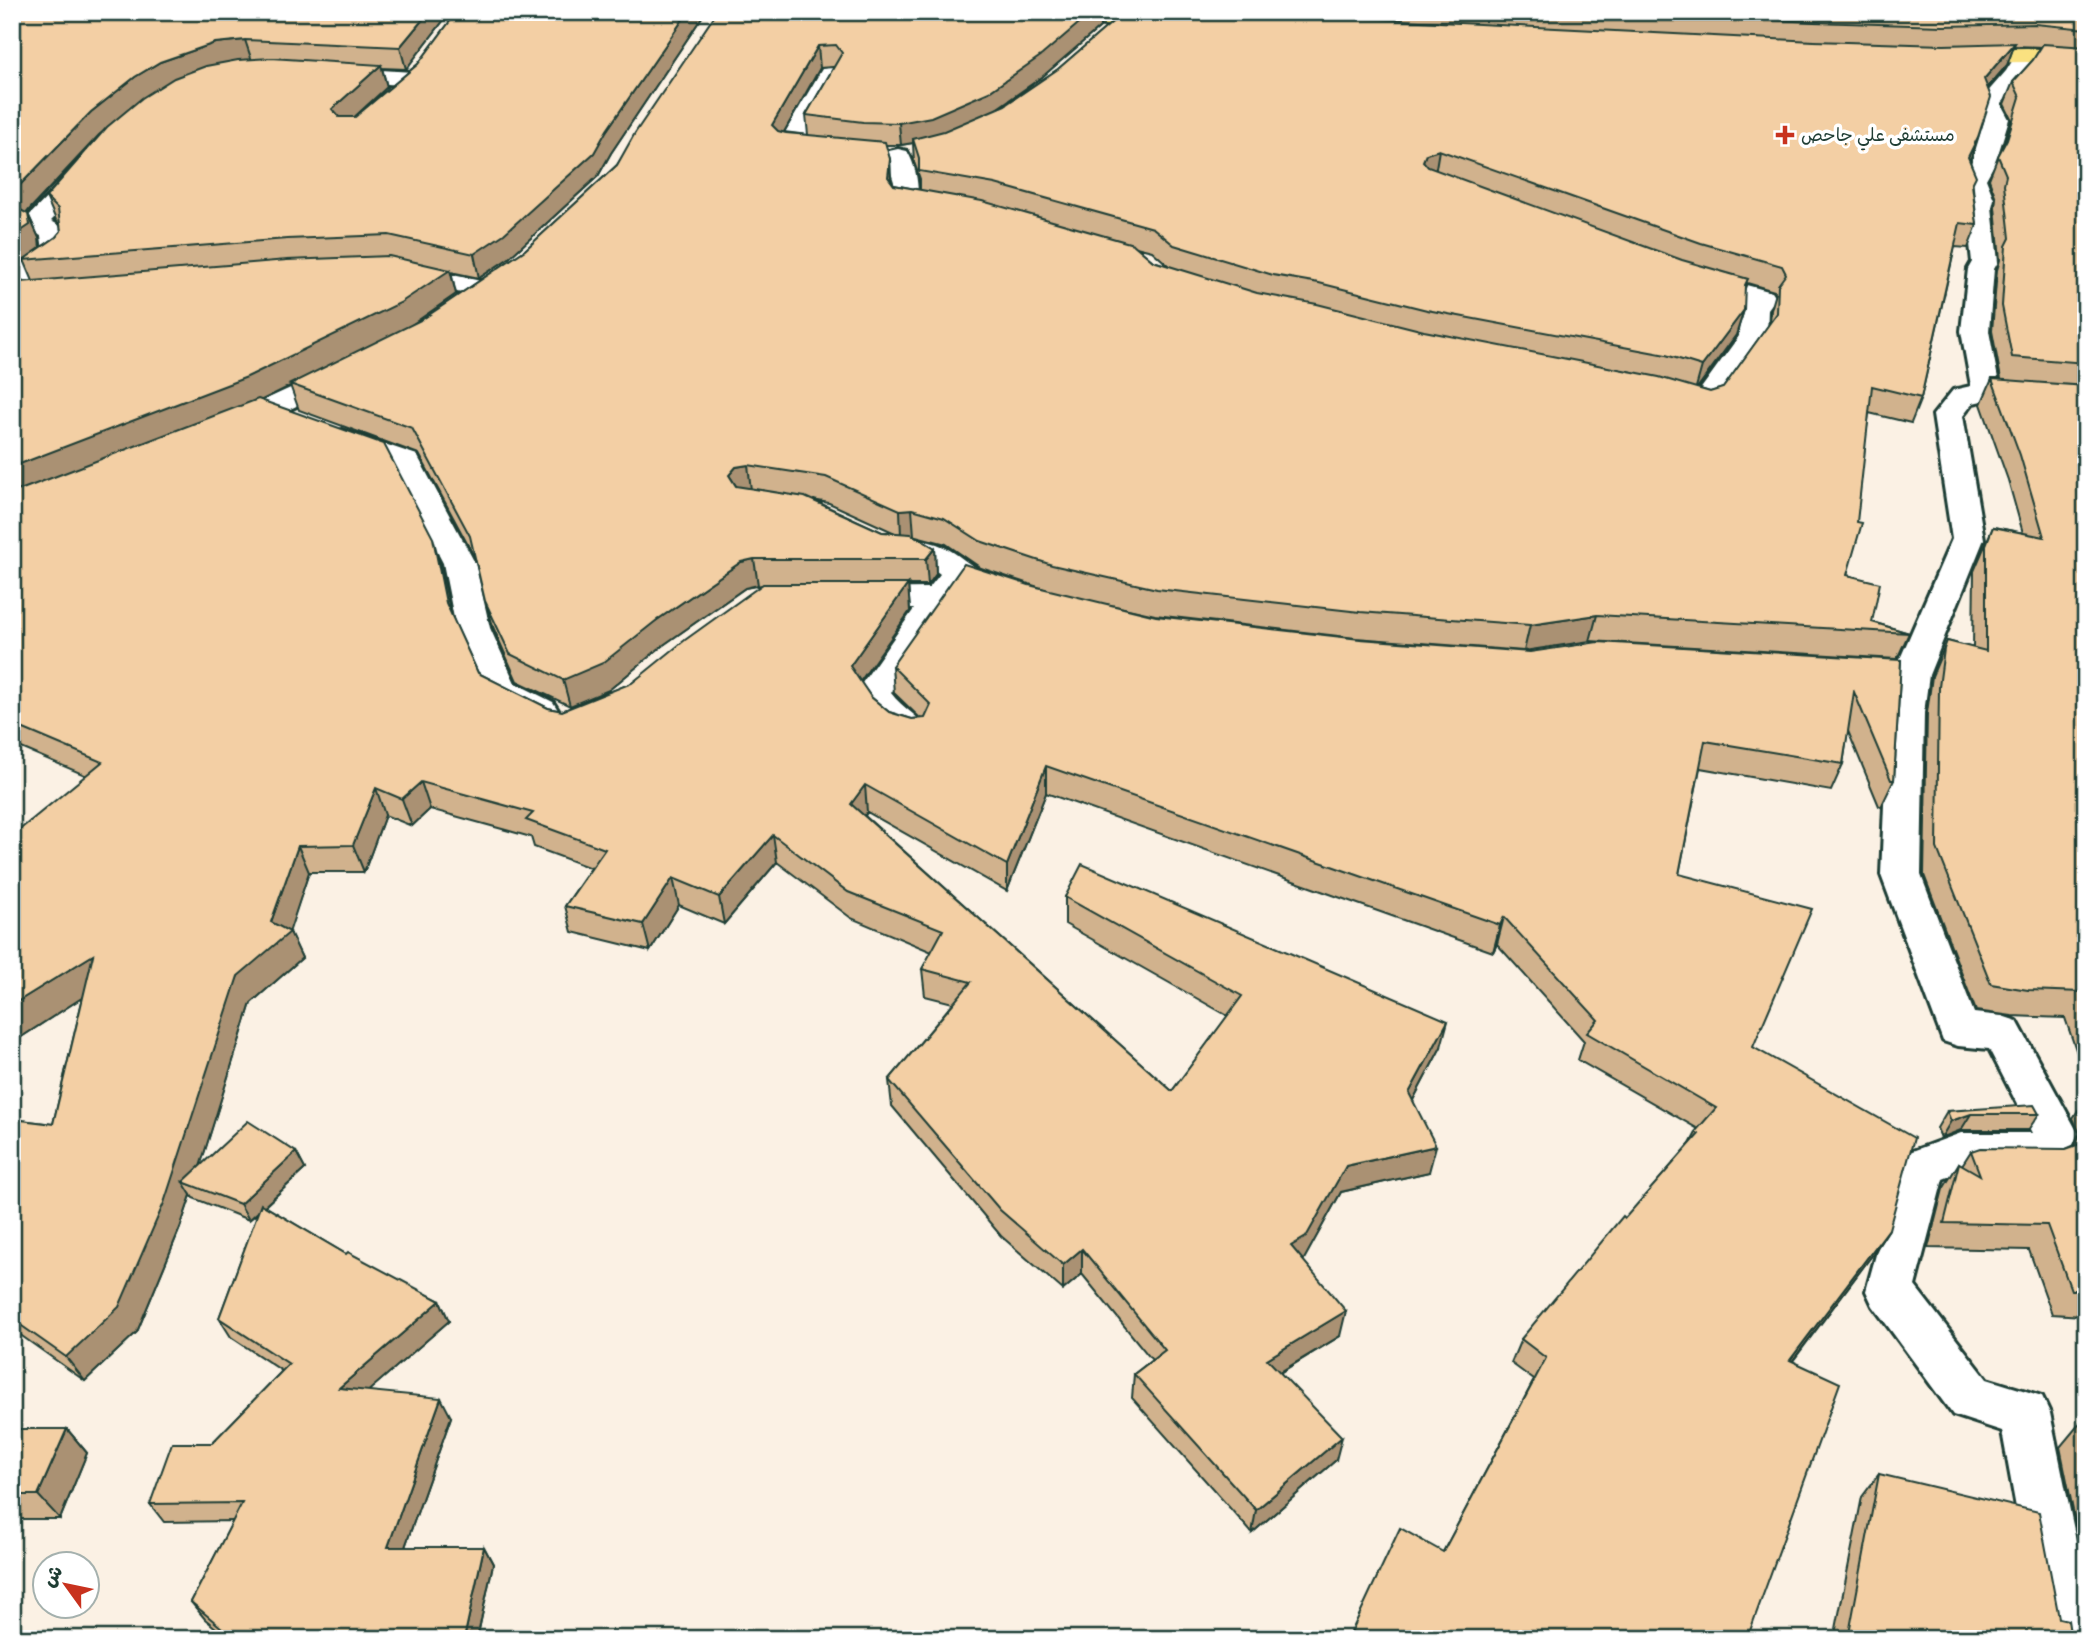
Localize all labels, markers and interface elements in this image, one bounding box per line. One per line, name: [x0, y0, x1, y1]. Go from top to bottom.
marker: مستشفى علي جاحص: [1775, 125, 1795, 145]
place label: مستشفى علي جاحص: [1801, 125, 1955, 151]
north arrow: [32, 1550, 102, 1620]
text: ش: [38, 1561, 72, 1594]

